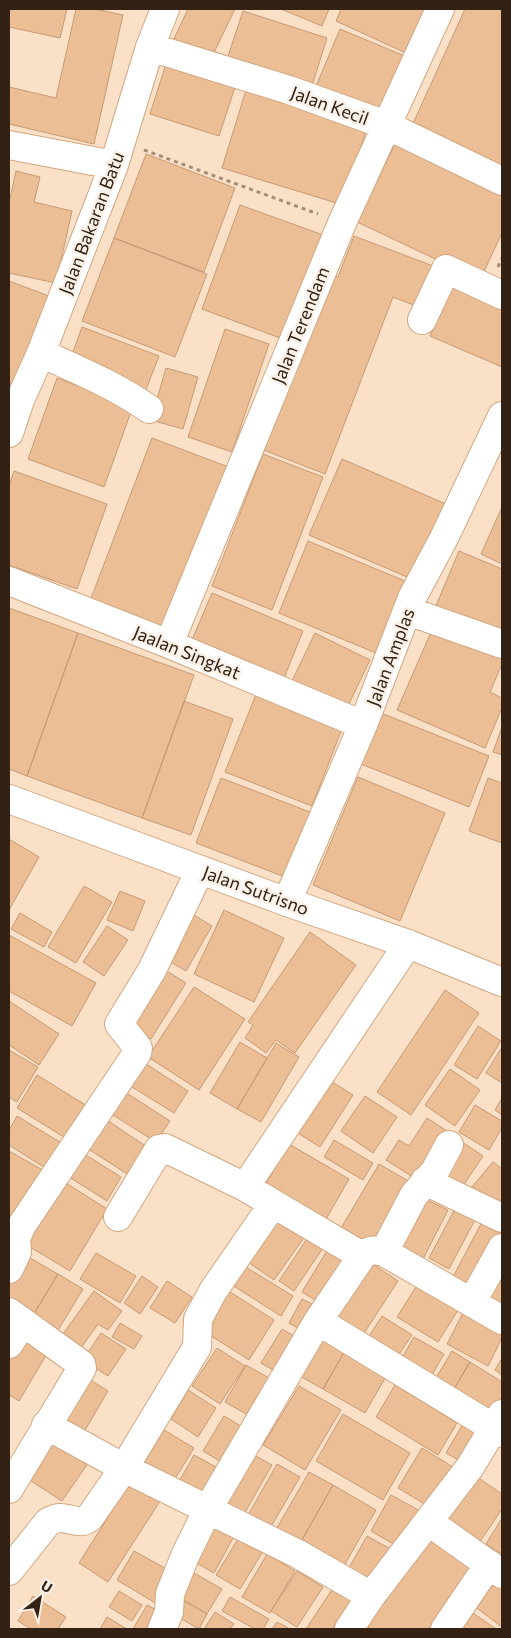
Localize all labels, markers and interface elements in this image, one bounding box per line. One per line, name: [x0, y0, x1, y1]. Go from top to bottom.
street label: Jalan Kecil: [288, 81, 372, 129]
street label: Jalan Bakaran Batu: [54, 148, 128, 298]
street label: Jalan Terendam: [267, 263, 333, 387]
street label: Jalan Amplas: [361, 605, 419, 709]
street label: Jaalan Singkat: [130, 621, 244, 683]
street label: Jalan Sutrisno: [200, 861, 312, 919]
north arrow: [15, 1573, 65, 1623]
text: U: [38, 1577, 56, 1596]

